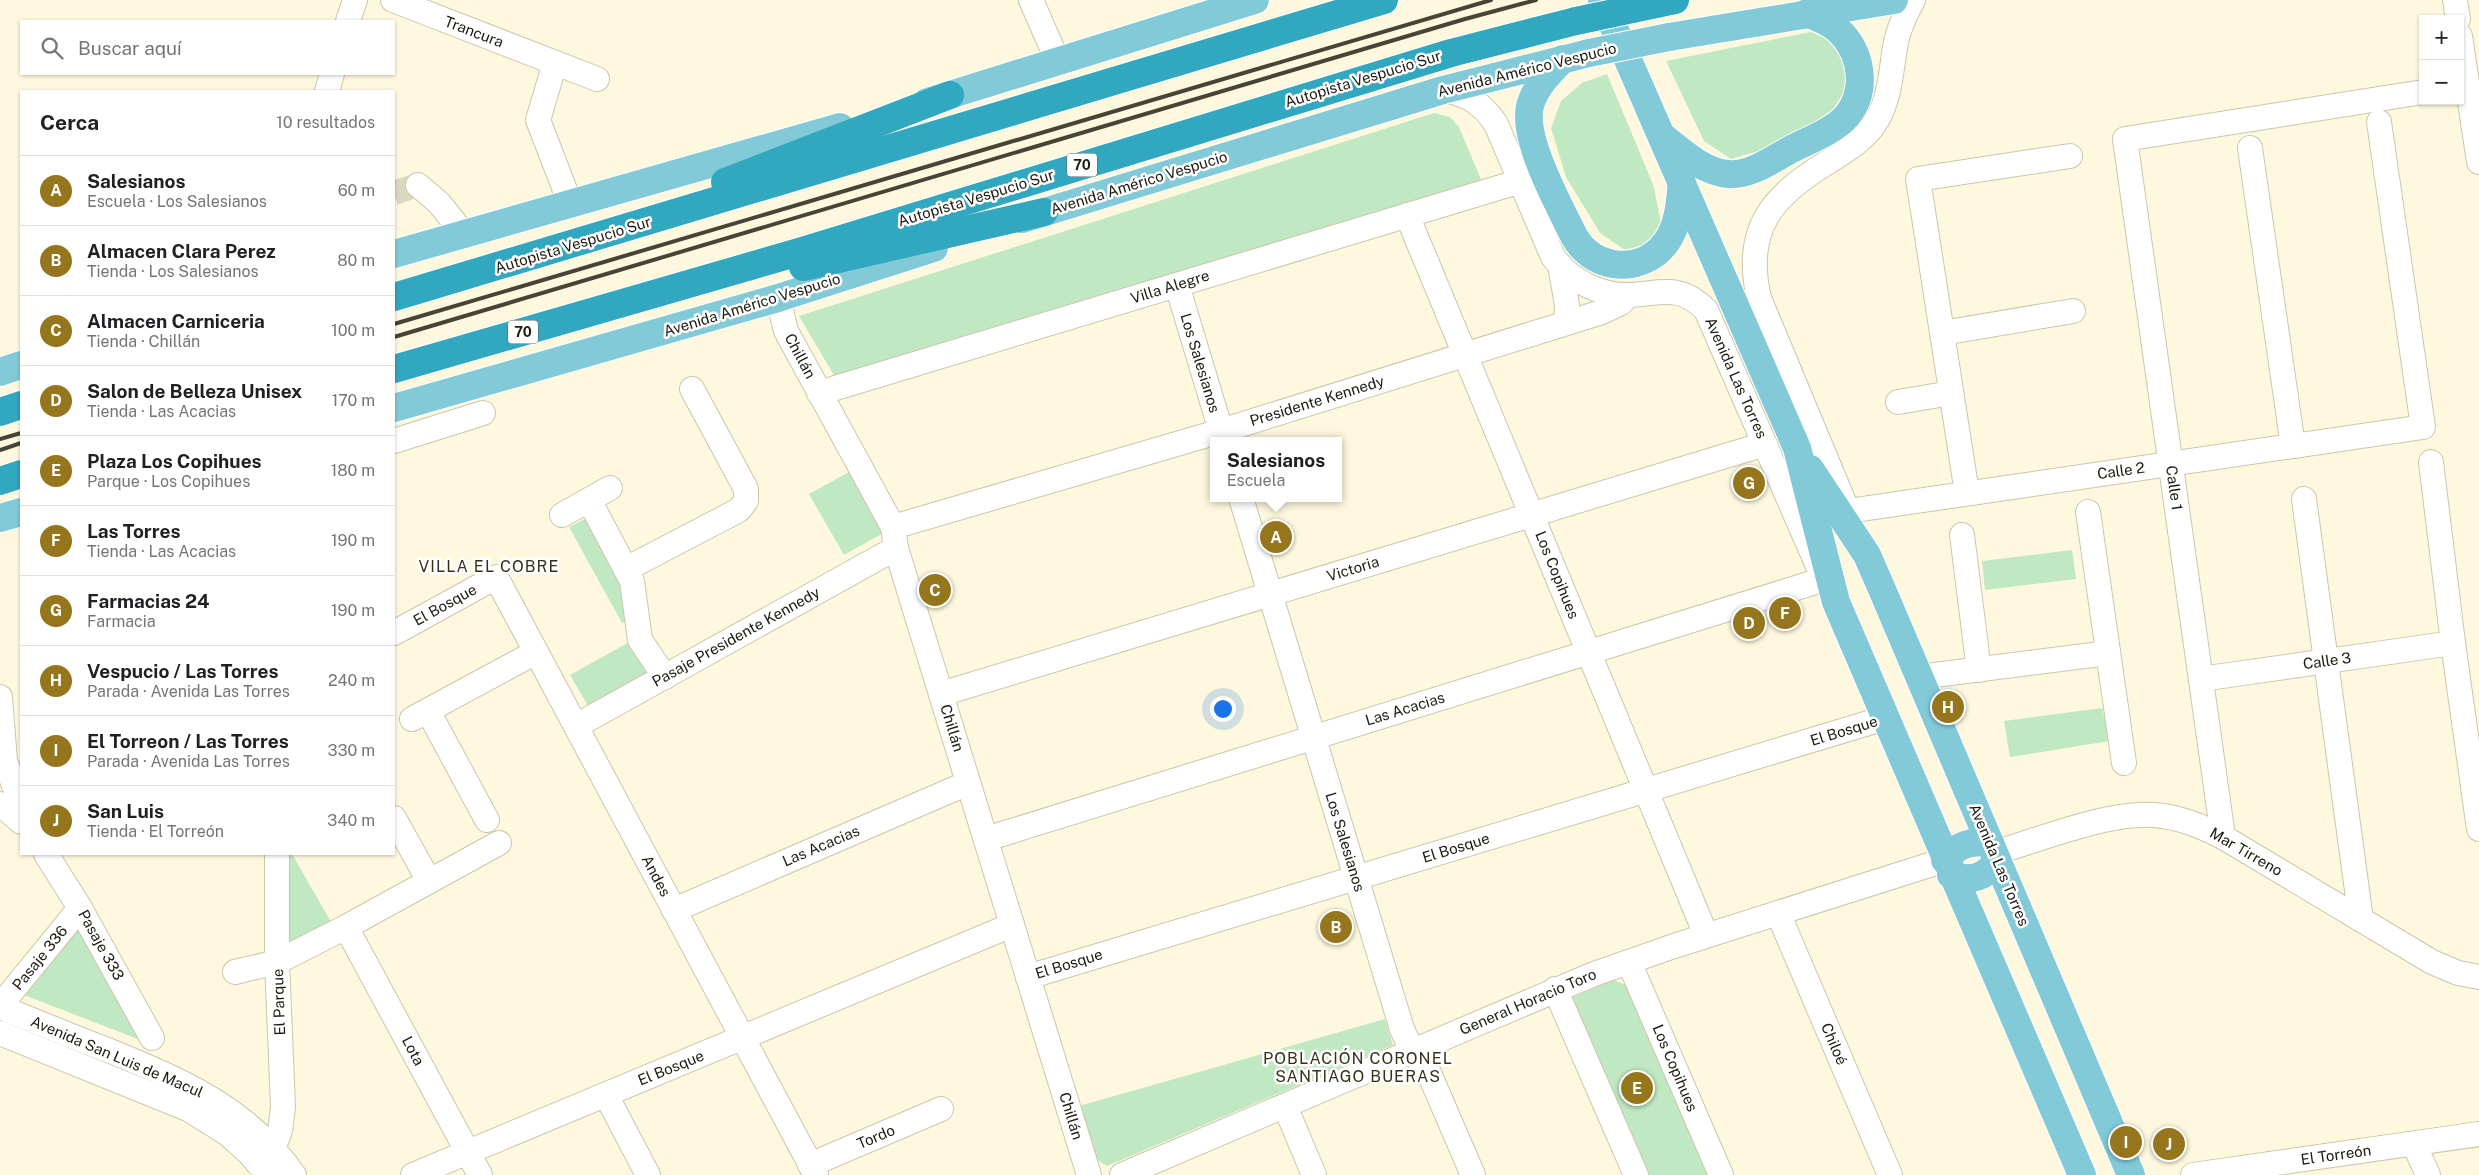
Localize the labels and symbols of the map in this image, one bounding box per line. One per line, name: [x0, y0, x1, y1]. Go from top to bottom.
street label: Trancura: [442, 13, 506, 51]
street label: Avenida Américo Vespucio: [1436, 39, 1618, 100]
street label: Autopista Vespucio Sur: [1283, 47, 1443, 110]
street label: Avenida Américo Vespucio: [1049, 148, 1229, 218]
road number: 70: [1067, 154, 1097, 176]
street label: Autopista Vespucio Sur: [896, 166, 1056, 229]
street label: Autopista Vespucio Sur: [493, 213, 653, 276]
street label: Villa Alegre: [1128, 266, 1211, 307]
street label: Avenida Américo Vespucio: [662, 270, 842, 340]
street label: Los Salesianos: [1177, 311, 1224, 415]
street label: Avenida Las Torres: [1702, 315, 1771, 441]
road number: 70: [508, 321, 538, 344]
street label: Chillán: [782, 330, 819, 381]
street label: Presidente Kennedy: [1248, 372, 1386, 429]
street label: Calle 2: [2096, 459, 2146, 482]
pin: G: [1733, 464, 1765, 502]
street label: Calle 1: [2163, 464, 2186, 511]
pin: A: [1260, 518, 1292, 556]
street label: Los Copihues: [1532, 529, 1583, 621]
street label: Victoria: [1325, 553, 1381, 584]
district label: VILLA EL COBRE: [419, 557, 559, 576]
pin: C: [919, 571, 951, 609]
street label: El Bosque: [410, 580, 479, 629]
street label: Pasaje Presidente Kennedy: [649, 583, 823, 690]
pin: F: [1769, 594, 1801, 632]
pin: D: [1733, 604, 1765, 642]
street label: Calle 3: [2302, 649, 2352, 672]
street label: Las Acacias: [1363, 688, 1447, 729]
pin: H: [1932, 688, 1964, 726]
your location: [1210, 696, 1236, 722]
street label: Chillán: [937, 702, 968, 754]
street label: El Bosque: [1808, 712, 1880, 749]
street label: Los Salesianos: [1322, 790, 1369, 894]
street label: Avenida Las Torres: [1966, 801, 2033, 928]
street label: Las Acacias: [780, 822, 862, 869]
street label: Mar Tirreno: [2207, 824, 2286, 879]
street label: El Bosque: [1420, 829, 1492, 866]
street label: Andes: [639, 852, 674, 899]
street label: Pasaje 333: [75, 907, 128, 983]
pin: B: [1320, 908, 1352, 946]
street label: Pasaje 336: [9, 922, 71, 993]
street label: El Bosque: [1033, 945, 1105, 982]
street label: General Horacio Toro: [1457, 965, 1599, 1038]
street label: El Parque: [269, 968, 288, 1036]
street label: Avenida San Luis de Macul: [28, 1012, 206, 1101]
street label: Chiloé: [1818, 1020, 1851, 1067]
street label: Los Copihues: [1649, 1022, 1701, 1114]
street label: Lota: [399, 1033, 428, 1068]
street label: El Bosque: [635, 1047, 706, 1088]
district label: POBLACIÓN CORONEL SANTIAGO BUERAS: [1263, 1048, 1453, 1086]
pin: E: [1621, 1069, 1653, 1107]
street label: Chillán: [1056, 1090, 1087, 1142]
street label: Tordo: [854, 1121, 897, 1152]
pin: I: [2110, 1123, 2142, 1161]
pin: J: [2153, 1125, 2185, 1163]
street label: El Torreón: [2300, 1141, 2372, 1168]

